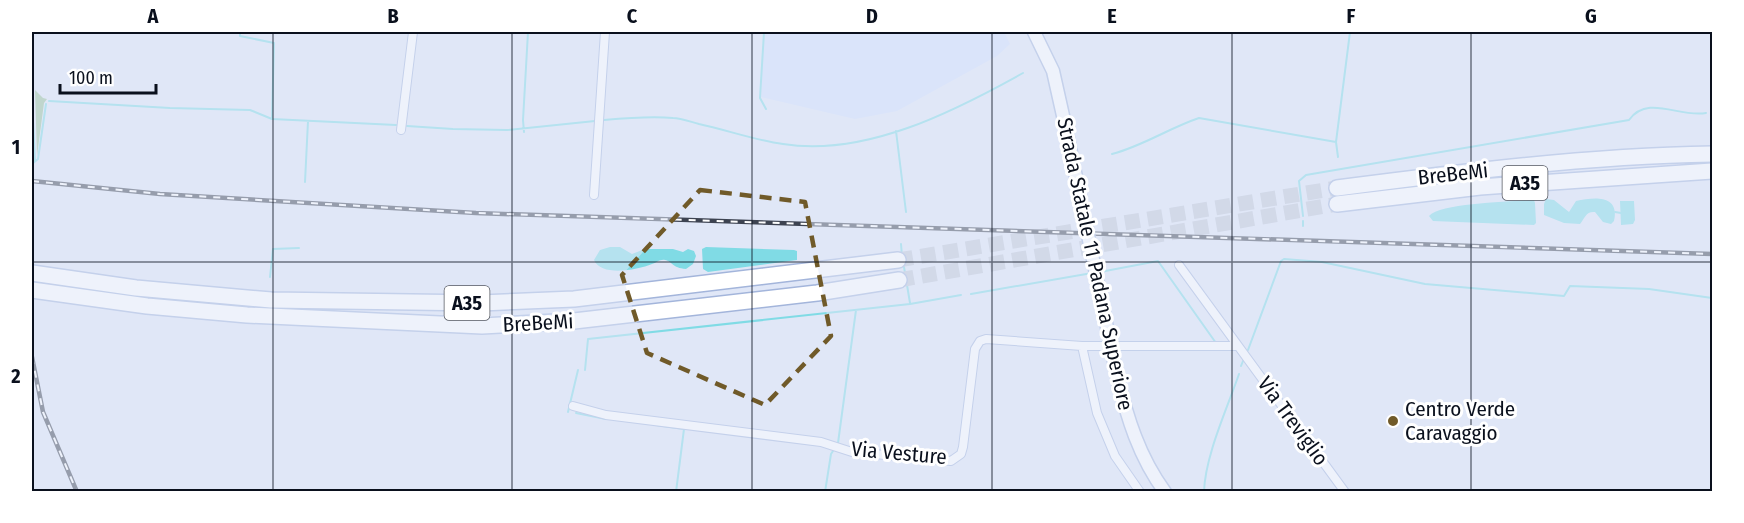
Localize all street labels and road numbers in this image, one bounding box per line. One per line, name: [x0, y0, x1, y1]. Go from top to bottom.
street label: Strada Statale 11 Padana Superiore: [1051, 115, 1139, 413]
street label: BreBeMi: [1416, 157, 1490, 191]
road number: A35: [1502, 166, 1547, 200]
road number: A35: [444, 286, 490, 320]
street label: BreBeMi: [502, 308, 574, 338]
street label: Via Treviglio: [1252, 371, 1334, 471]
street label: Via Vesture: [850, 436, 948, 470]

